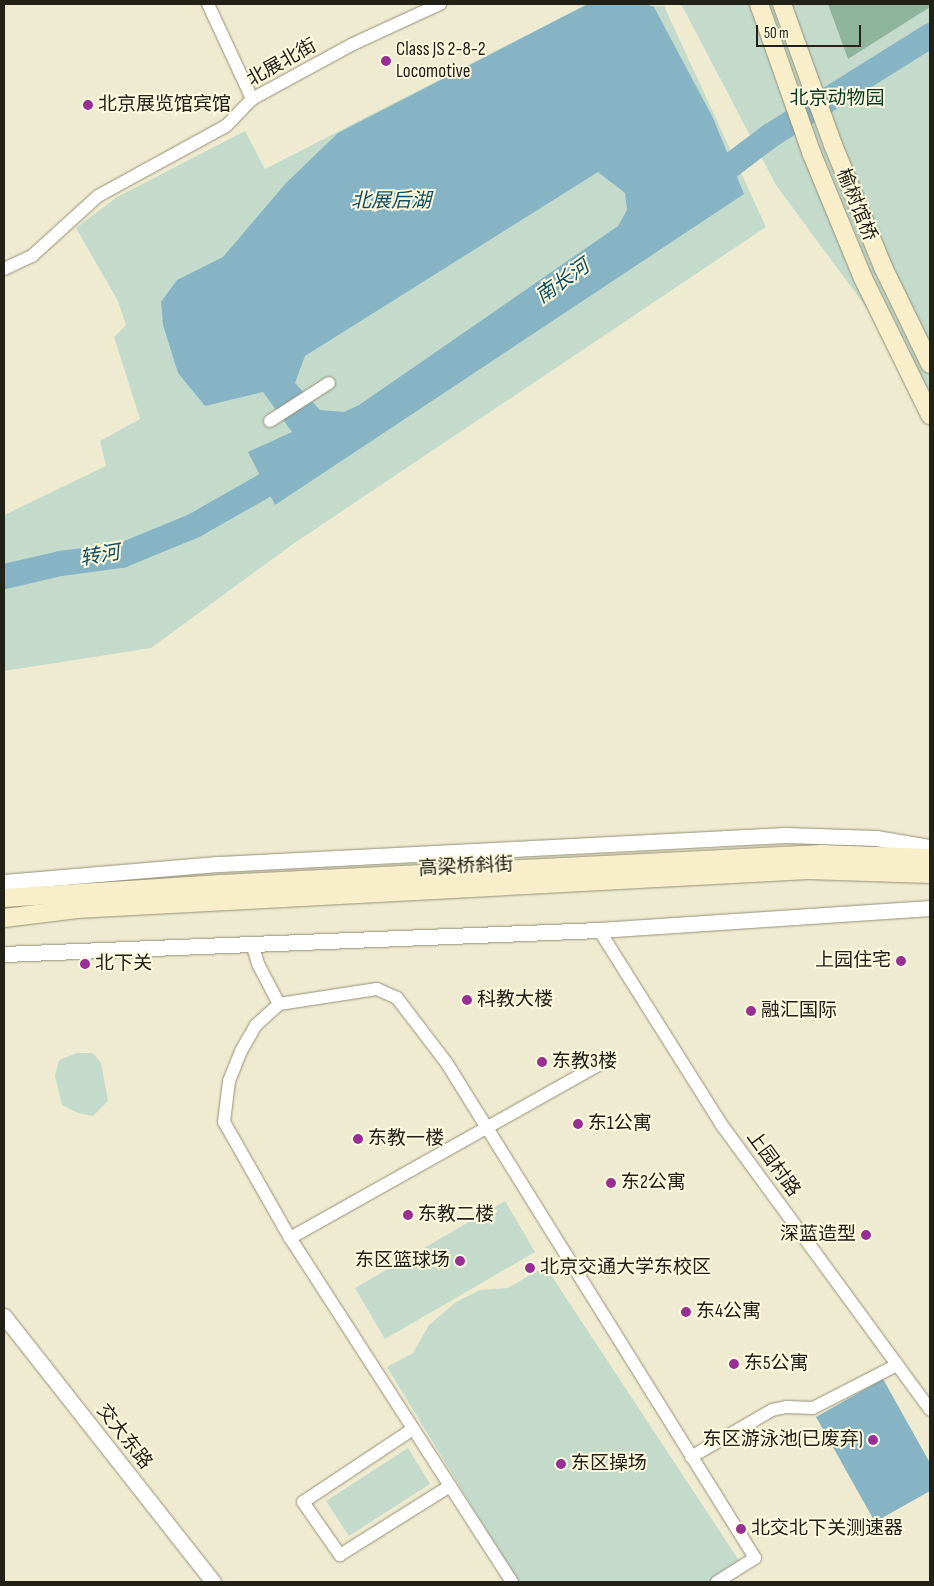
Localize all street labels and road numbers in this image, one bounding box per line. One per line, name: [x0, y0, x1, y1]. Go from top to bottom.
street label: 北展北街: [243, 35, 321, 91]
street label: 榆树馆桥: [831, 165, 881, 245]
street label: 高梁桥斜街: [418, 853, 514, 881]
street label: 上园村路: [741, 1127, 805, 1201]
street label: 交大东路: [92, 1400, 156, 1474]

